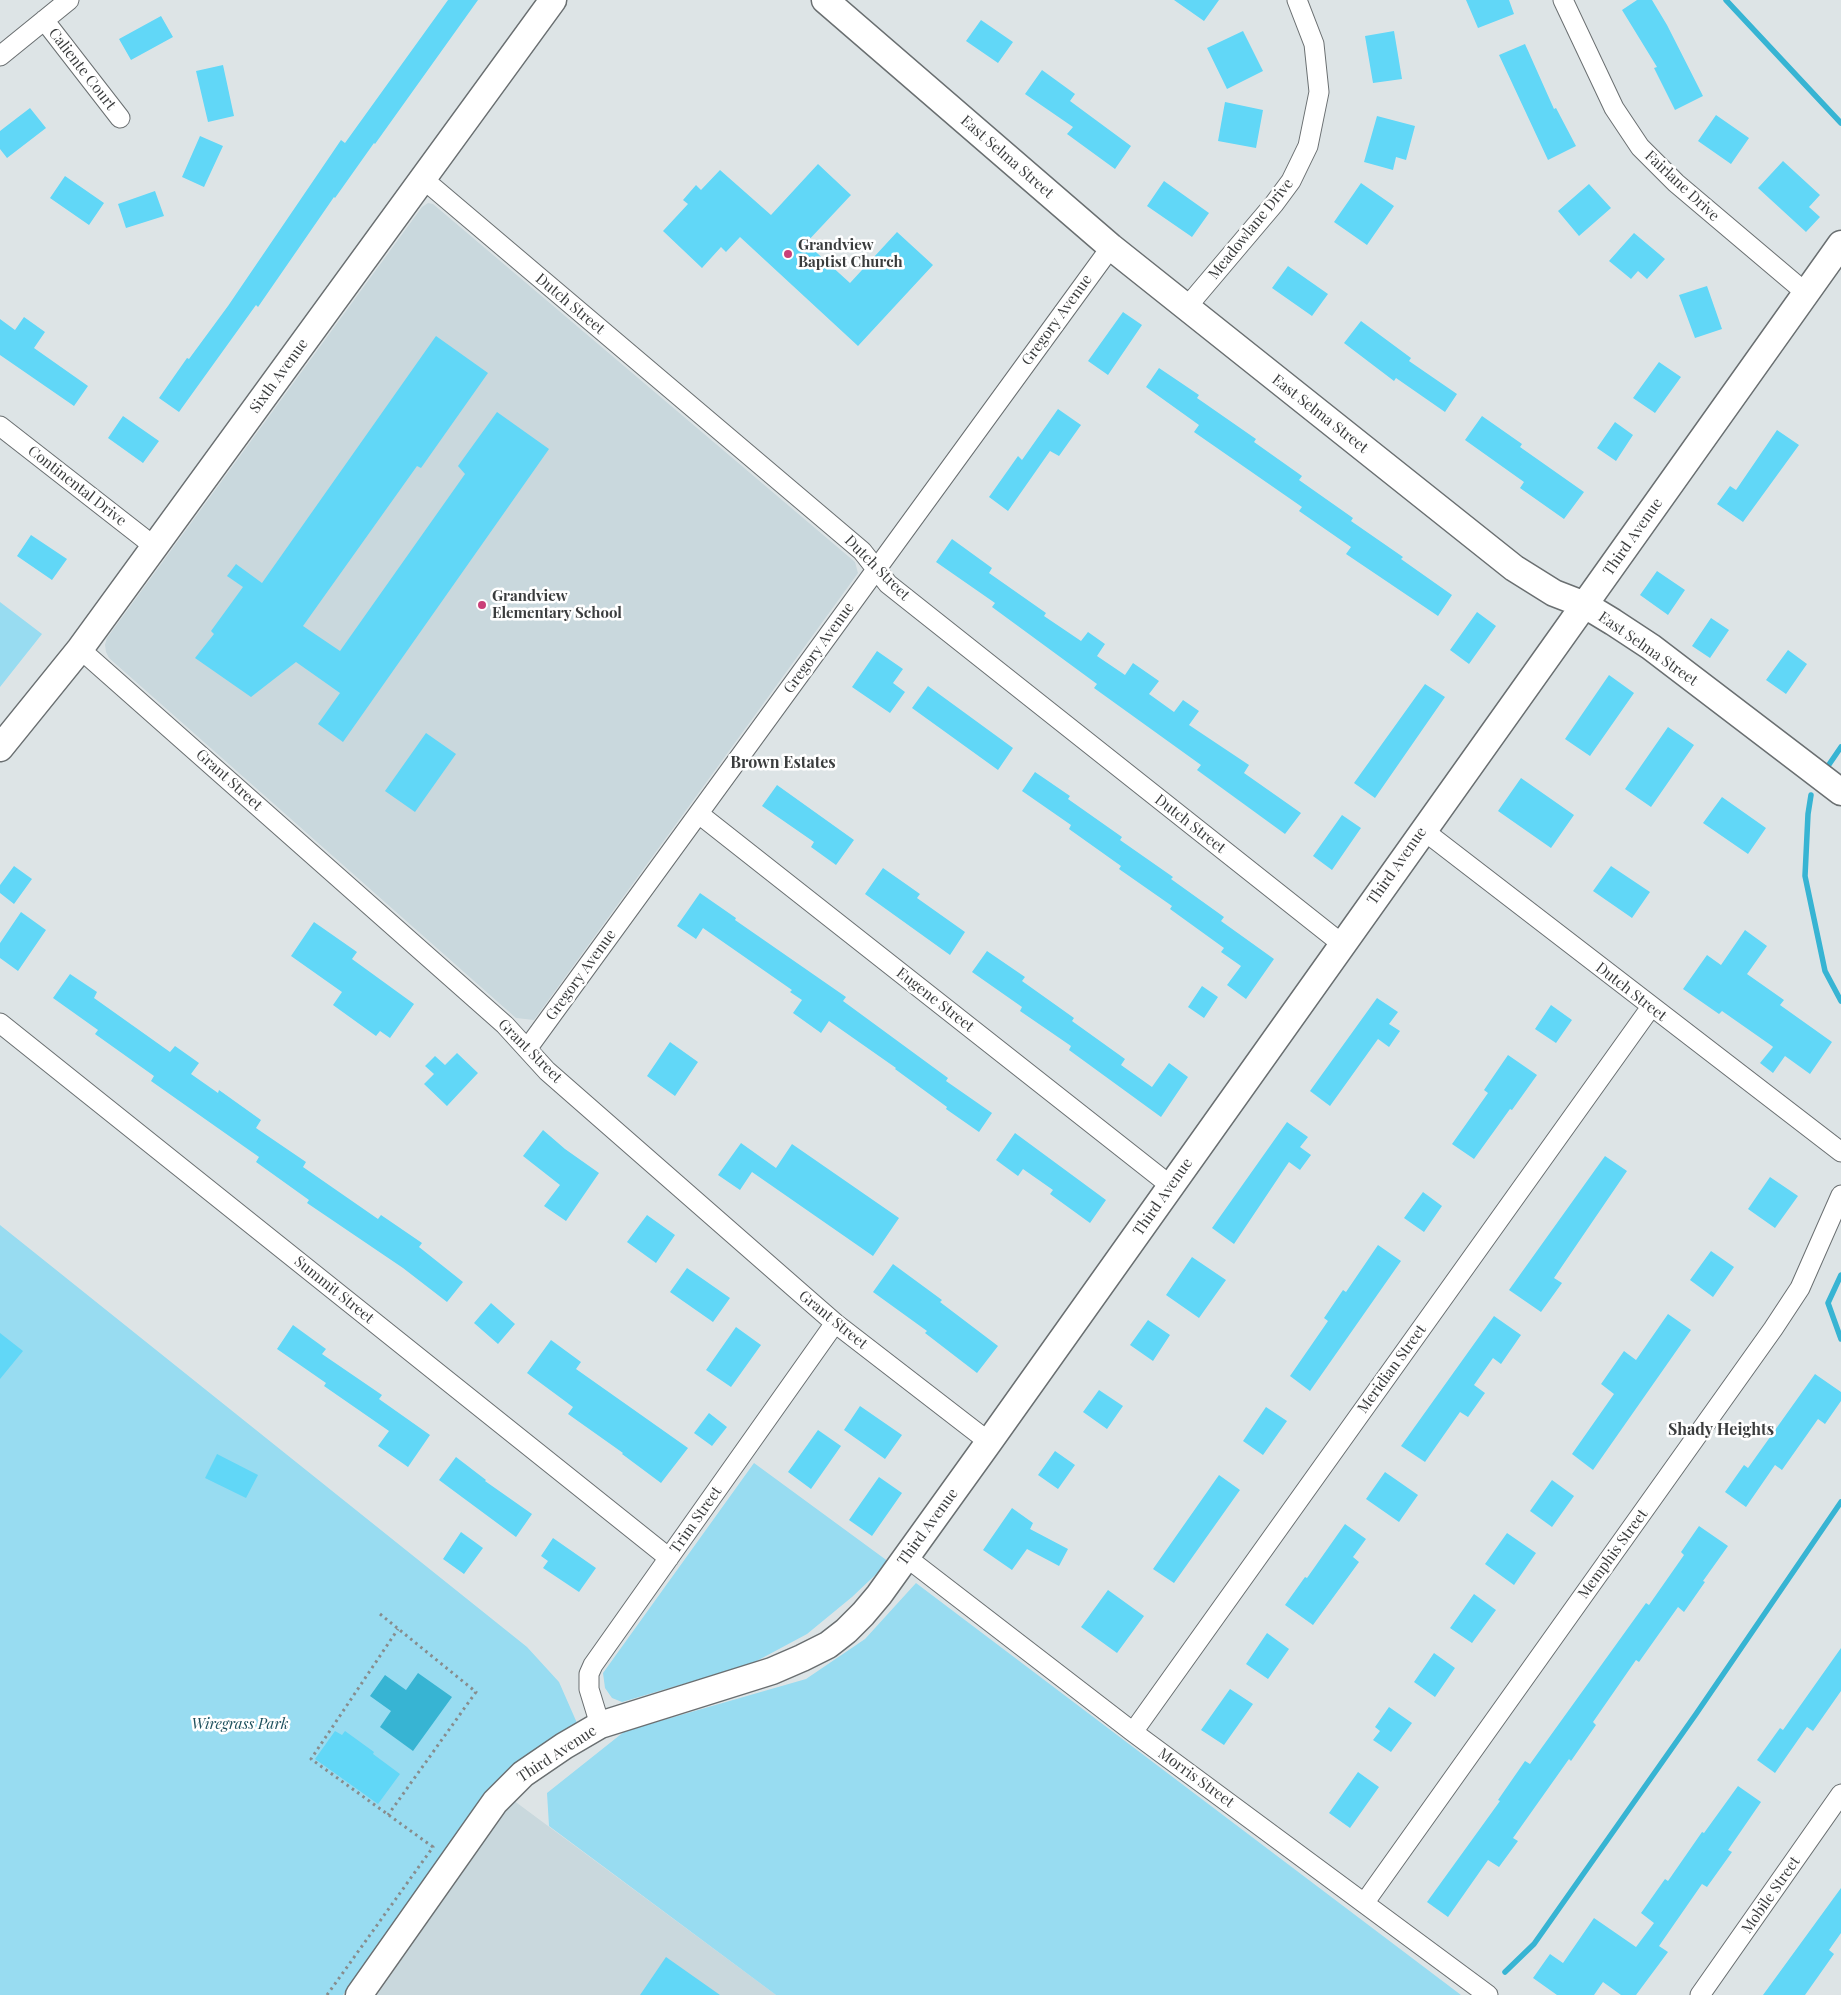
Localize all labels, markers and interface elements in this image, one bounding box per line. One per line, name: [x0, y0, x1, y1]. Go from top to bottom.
street label: Caliente Court: [44, 24, 120, 114]
street label: East Selma Street: [957, 112, 1057, 202]
street label: Fairlane Drive: [1641, 147, 1723, 225]
street label: Meadowlane Drive: [1205, 175, 1297, 283]
place label: Grandview Baptist Church: [798, 236, 903, 271]
marker: Grandview Baptist Church: [782, 248, 794, 260]
street label: Dutch Street: [532, 270, 608, 338]
street label: Gregory Avenue: [1018, 271, 1096, 369]
street label: Sixth Avenue: [246, 335, 312, 417]
street label: East Selma Street: [1268, 371, 1372, 457]
street label: Continental Drive: [24, 442, 130, 530]
street label: Third Avenue: [1600, 495, 1666, 579]
street label: Dutch Street: [841, 532, 913, 604]
place label: Grandview Elementary School: [492, 587, 622, 622]
marker: Grandview Elementary School: [476, 599, 488, 611]
street label: Gregory Avenue: [780, 599, 858, 697]
street label: East Selma Street: [1595, 608, 1701, 690]
street label: Grant Street: [192, 746, 266, 814]
district label: Brown Estates: [730, 753, 836, 773]
street label: Dutch Street: [1151, 791, 1229, 857]
street label: Third Avenue: [1364, 824, 1430, 908]
street label: Gregory Avenue: [542, 926, 620, 1024]
street label: Dutch Street: [1592, 959, 1670, 1025]
street label: Eugene Street: [893, 964, 977, 1036]
street label: Grant Street: [494, 1015, 566, 1087]
street label: Third Avenue: [1130, 1155, 1196, 1239]
street label: Summit Street: [291, 1252, 377, 1328]
street label: Grant Street: [795, 1287, 871, 1353]
street label: Meridian Street: [1354, 1321, 1430, 1417]
district label: Shady Heights: [1668, 1420, 1774, 1440]
street label: Trim Street: [666, 1483, 726, 1557]
street label: Third Avenue: [894, 1485, 962, 1569]
street label: Memphis Street: [1574, 1506, 1652, 1602]
park label: Wiregrass Park: [191, 1715, 289, 1733]
street label: Third Avenue: [514, 1722, 600, 1786]
street label: Morris Street: [1155, 1744, 1237, 1812]
street label: Mobile Street: [1738, 1853, 1804, 1937]

